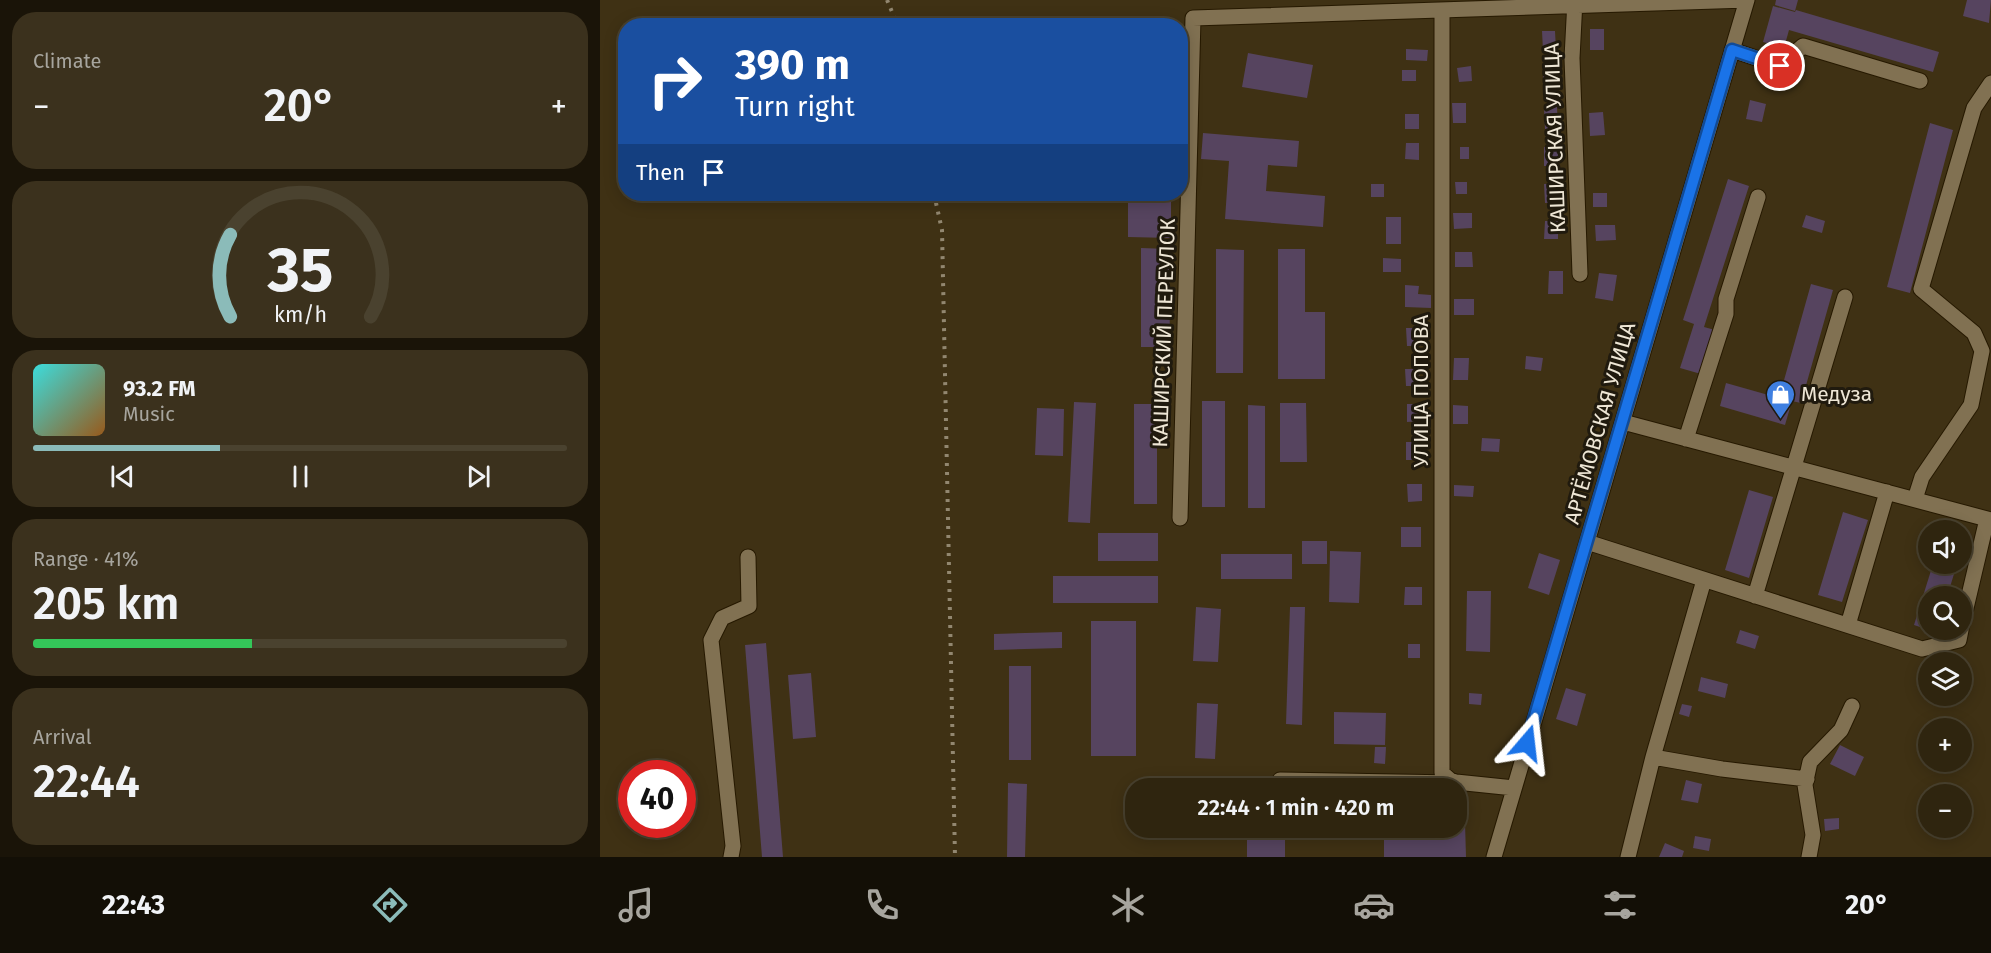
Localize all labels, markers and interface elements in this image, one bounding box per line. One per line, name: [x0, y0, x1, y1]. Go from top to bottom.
text: 390 m: [735, 40, 850, 90]
pin: [1754, 40, 1805, 91]
icon: right: [636, 42, 714, 120]
street label: КАШИРСКАЯ УЛИЦА: [1539, 43, 1571, 233]
text: Climate: [33, 49, 101, 73]
icon: arrive: [1763, 49, 1796, 82]
text: 20°: [264, 79, 336, 133]
text: −: [33, 87, 50, 127]
text: +: [551, 87, 567, 127]
text: Turn right: [735, 91, 855, 123]
icon: arrive: [697, 156, 730, 189]
text: Then: [636, 159, 685, 186]
street label: КАШИРСКИЙ ПЕРЕУЛОК: [1147, 217, 1181, 448]
text: 35: [266, 233, 333, 308]
text: km/h: [273, 302, 327, 328]
street label: УЛИЦА ПОПОВА: [1408, 315, 1434, 467]
street label: АРТЁМОВСКАЯ УЛИЦА: [1559, 319, 1641, 527]
text: 93.2 FM: [123, 375, 196, 402]
shop icon: Медуза: [1764, 378, 1796, 420]
place label: Медуза: [1801, 381, 1872, 407]
text: Music: [123, 402, 175, 426]
icon: previous: [106, 460, 139, 493]
icon: pause: [284, 460, 317, 493]
icon: next: [462, 460, 495, 493]
map controls: [1918, 520, 1972, 838]
button: sound: [1918, 520, 1972, 574]
text: Range · 41%: [33, 547, 139, 571]
text: 205 km: [33, 577, 179, 631]
button: search: [1918, 586, 1972, 640]
button: layers: [1918, 652, 1972, 706]
position arrow: [1495, 711, 1559, 775]
button: +: [1918, 718, 1972, 772]
text: Arrival: [33, 725, 92, 749]
text: 22:44: [33, 755, 140, 809]
speed limit sign: 40: [618, 760, 696, 838]
button: −: [1918, 784, 1972, 838]
text: 22:44 · 1 min · 420 m: [1197, 794, 1395, 821]
icon: directions: [369, 884, 411, 926]
icon: music: [615, 884, 657, 926]
icon: phone: [861, 884, 903, 926]
icon: climate: [1107, 884, 1149, 926]
icon: car: [1353, 884, 1395, 926]
icon: filters: [1599, 884, 1641, 926]
text: 22:43: [102, 889, 165, 921]
text: 20°: [1845, 889, 1889, 921]

